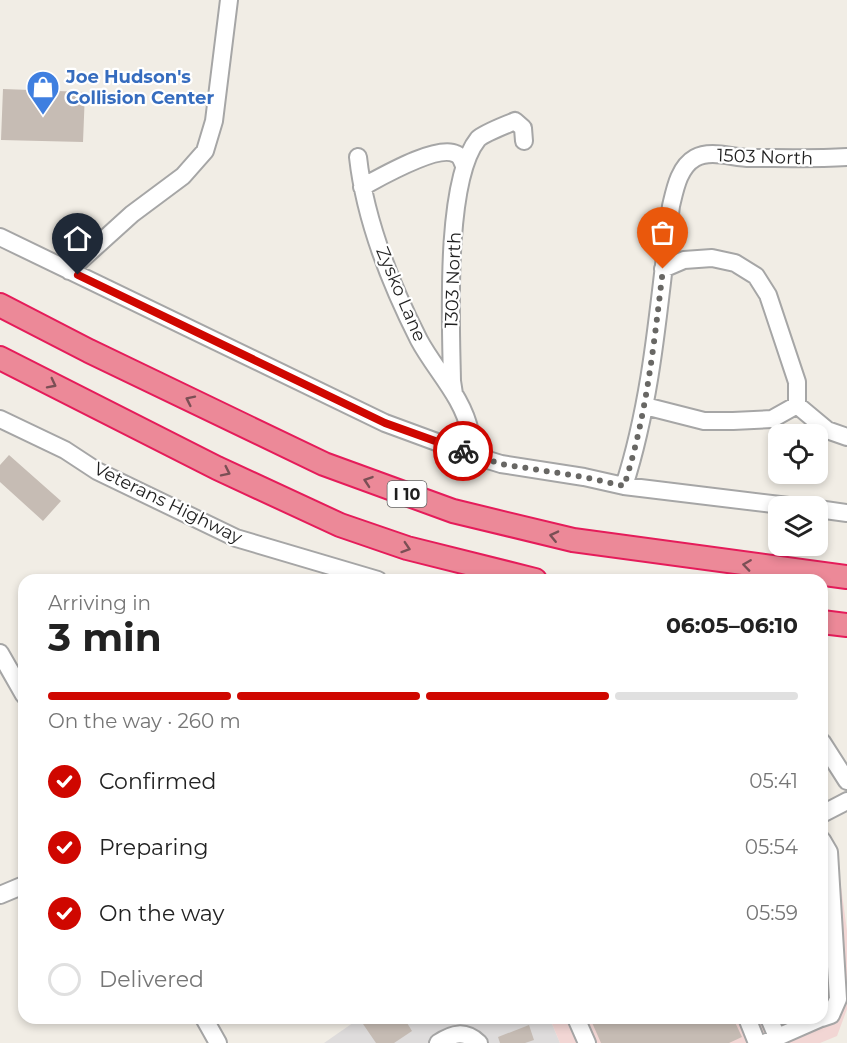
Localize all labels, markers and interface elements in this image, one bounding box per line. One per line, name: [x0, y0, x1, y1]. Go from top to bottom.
place label: Joe Hudson's Collision Center: [65, 66, 214, 109]
shop icon: Joe Hudson's Collision Center: [25, 69, 61, 116]
street label: 1503 North: [717, 144, 813, 170]
pin: [637, 207, 688, 269]
pin: [52, 213, 103, 275]
icon: bag: [646, 216, 679, 249]
icon: home: [61, 222, 94, 255]
street label: 1303 North: [440, 232, 466, 328]
street label: Zysko Lane: [371, 243, 431, 345]
one-way arrow: [46, 377, 57, 388]
one-way arrow: [186, 395, 197, 407]
courier: [433, 421, 493, 481]
map controls: [768, 424, 828, 556]
button: locate: [768, 424, 828, 484]
icon: bike: [447, 435, 480, 468]
street label: Veterans Highway: [90, 458, 246, 549]
one-way arrow: [220, 465, 231, 477]
one-way arrow: [363, 475, 374, 488]
road number: I 10: [388, 481, 426, 507]
button: layers: [768, 496, 828, 556]
one-way arrow: [550, 530, 560, 543]
one-way arrow: [400, 540, 411, 553]
one-way arrow: [743, 559, 752, 571]
text: Arriving in: [48, 591, 151, 615]
text: 06:05–06:10: [666, 612, 798, 639]
text: 3 min: [48, 613, 162, 661]
text: On the way · 260 m: [48, 709, 241, 733]
icon: check: [48, 765, 81, 798]
text: Confirmed: [99, 768, 216, 795]
text: 05:41: [749, 769, 798, 793]
icon: check: [48, 831, 81, 864]
text: Preparing: [99, 834, 208, 861]
text: 05:54: [745, 835, 798, 859]
icon: check: [48, 897, 81, 930]
text: On the way: [99, 900, 224, 927]
text: 05:59: [746, 901, 798, 925]
text: Delivered: [99, 966, 204, 993]

